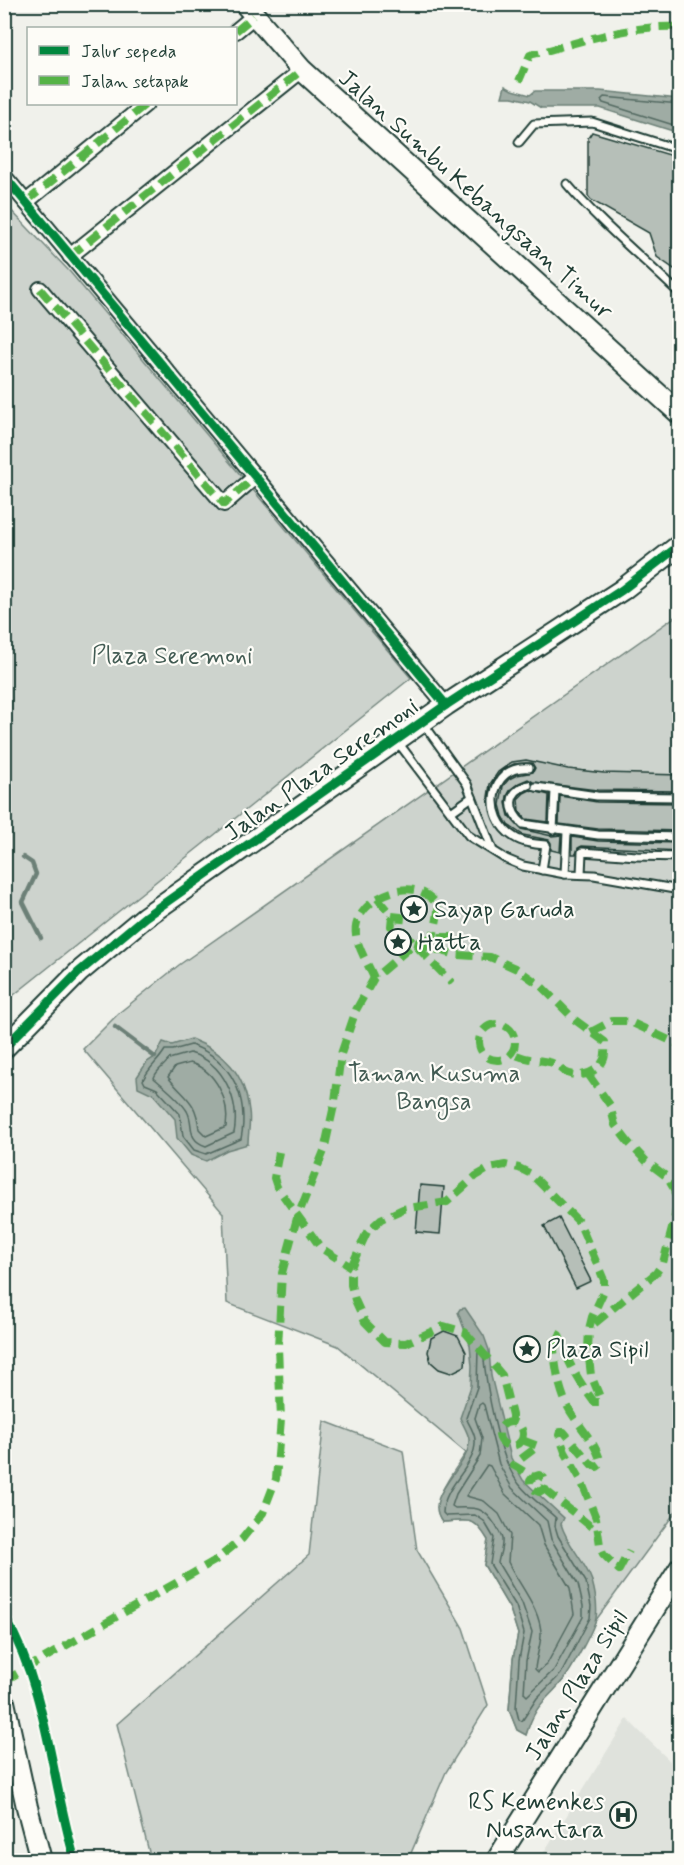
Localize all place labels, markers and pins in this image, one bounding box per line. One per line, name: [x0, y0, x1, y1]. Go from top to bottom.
place icon: Sayap Garuda: [399, 894, 429, 924]
place label: Sayap Garuda: [434, 895, 575, 926]
place icon: Hatta: [383, 927, 413, 957]
place label: Hatta: [418, 928, 482, 959]
place icon: Plaza Sipil: [512, 1334, 542, 1364]
place label: Plaza Sipil: [546, 1335, 649, 1366]
place label: RS Kemenkes Nusantara: [468, 1787, 604, 1846]
hospital icon: RS Kemenkes Nusantara: [608, 1800, 638, 1830]

